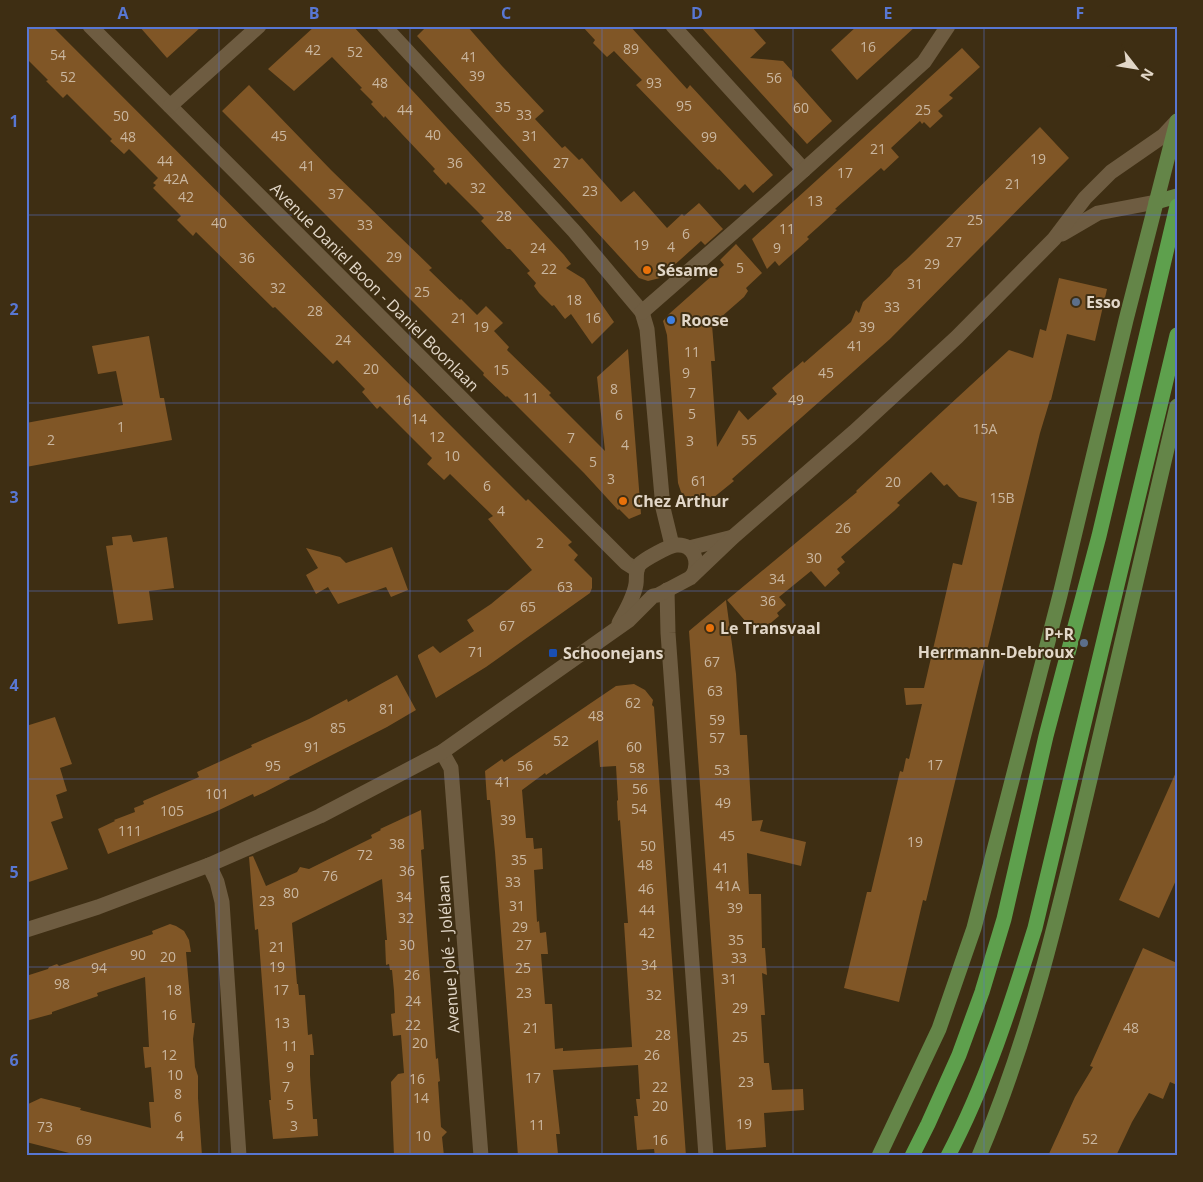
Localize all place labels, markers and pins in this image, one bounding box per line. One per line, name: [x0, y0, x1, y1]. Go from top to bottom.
place label: Sésame: [657, 259, 718, 281]
marker: Sésame: [641, 264, 653, 276]
place label: Esso: [1086, 291, 1121, 313]
marker: Esso: [1070, 296, 1082, 308]
place label: Roose: [681, 309, 729, 331]
marker: Roose: [665, 314, 677, 326]
place label: Chez Arthur: [633, 490, 729, 512]
marker: Chez Arthur: [617, 495, 629, 507]
place label: Le Transvaal: [720, 617, 821, 639]
marker: Le Transvaal: [704, 622, 716, 634]
place label: P+R Herrmann-Debroux: [918, 623, 1075, 663]
marker: P+R Herrmann-Debroux: [1078, 637, 1090, 649]
place label: Schoonejans: [563, 642, 663, 664]
marker: Schoonejans: [547, 647, 559, 659]

